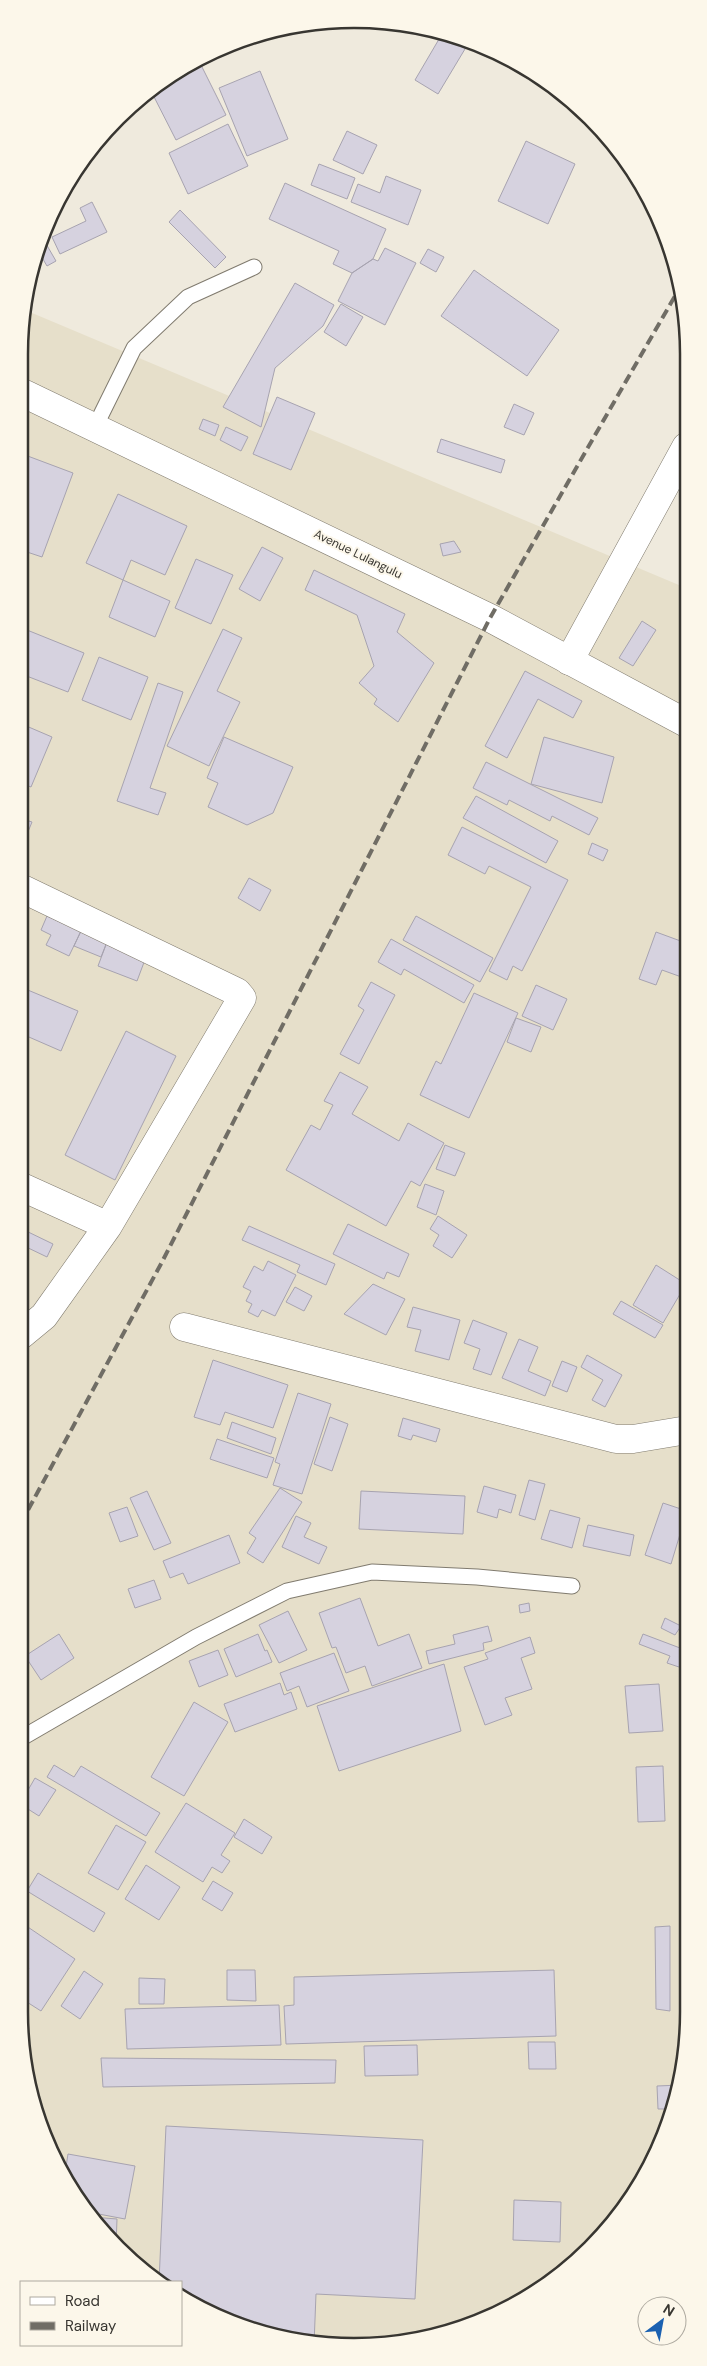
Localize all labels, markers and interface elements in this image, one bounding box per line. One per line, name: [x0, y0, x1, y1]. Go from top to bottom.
street label: Avenue Lulangulu: [311, 526, 405, 582]
legend: [20, 2281, 182, 2346]
text: Road: [65, 2291, 100, 2311]
north arrow: [637, 2296, 687, 2346]
text: N: [660, 2300, 678, 2320]
text: Railway: [65, 2316, 117, 2336]

